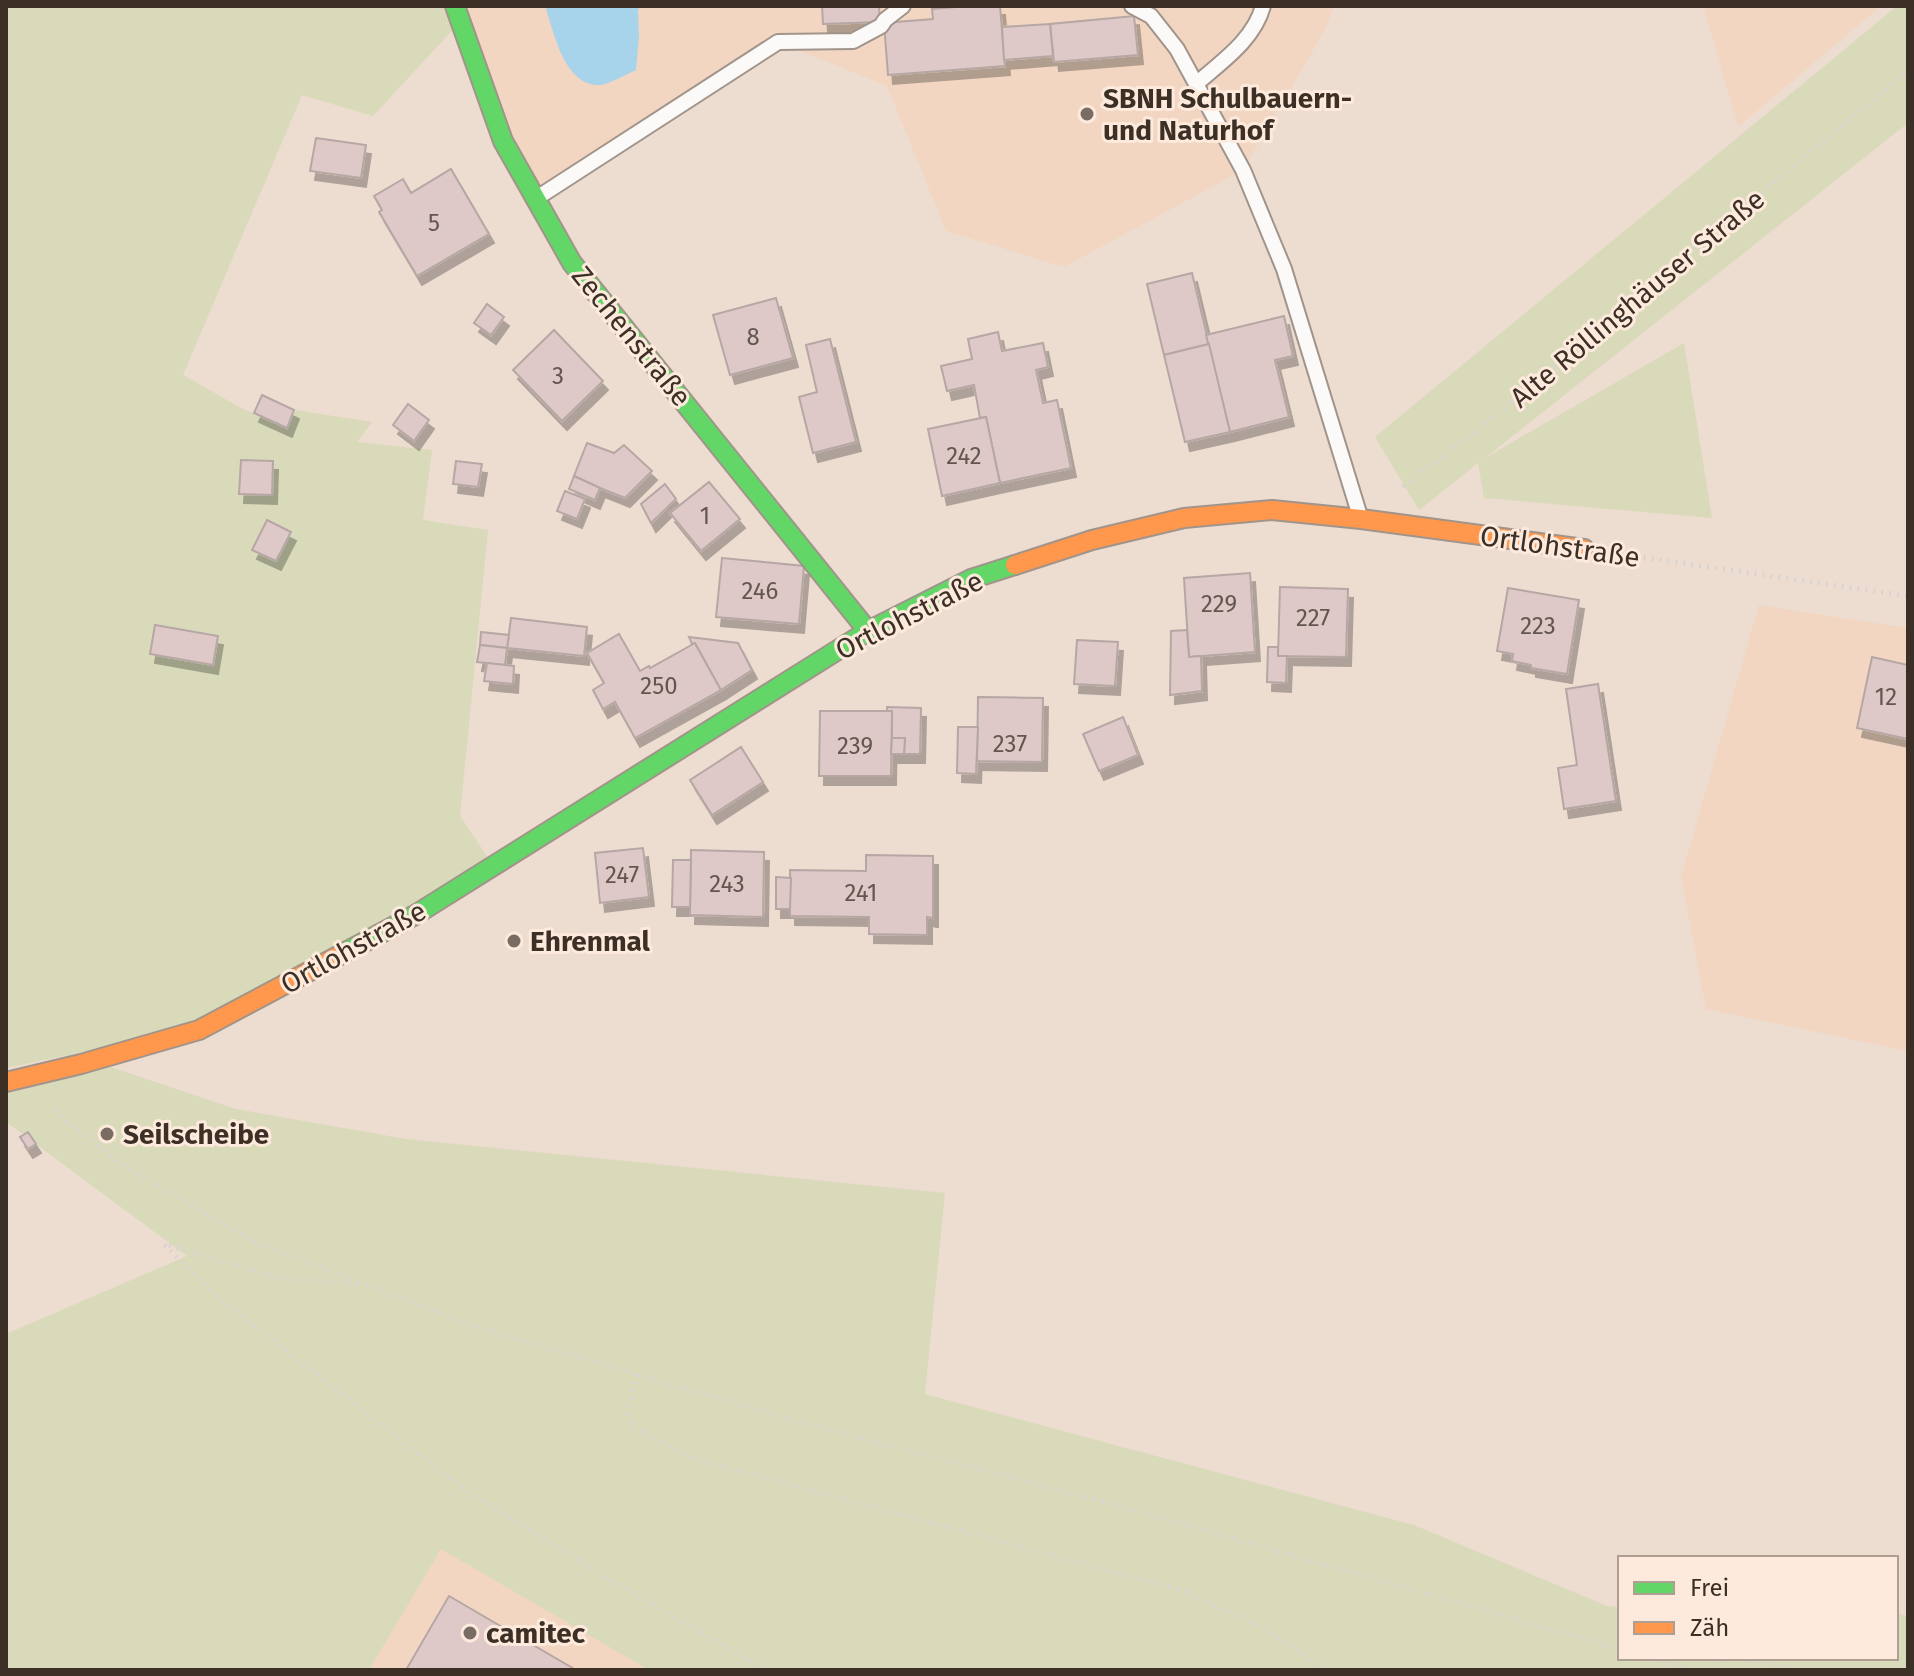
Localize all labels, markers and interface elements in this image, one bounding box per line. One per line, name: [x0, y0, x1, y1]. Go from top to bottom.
place label: SBNH Schulbauern- und Naturhof: [1103, 82, 1352, 147]
marker: SBNH Schulbauern- und Naturhof: [1078, 105, 1096, 123]
street label: Alte Röllinghäuser Straße: [1504, 182, 1771, 414]
house number: 5: [428, 209, 440, 237]
street label: Zechenstraße: [565, 260, 698, 413]
house number: 8: [746, 323, 760, 351]
house number: 3: [552, 362, 564, 390]
house number: 242: [946, 442, 982, 470]
house number: 1: [700, 502, 710, 530]
street label: Ortlohstraße: [1478, 519, 1642, 574]
street label: Ortlohstraße: [830, 564, 988, 667]
house number: 246: [742, 577, 778, 605]
house number: 229: [1201, 590, 1237, 618]
house number: 227: [1296, 604, 1330, 632]
house number: 223: [1520, 612, 1556, 640]
house number: 250: [640, 672, 678, 700]
house number: 12: [1875, 683, 1897, 711]
house number: 237: [993, 730, 1027, 758]
house number: 239: [837, 732, 873, 760]
house number: 247: [605, 861, 639, 889]
house number: 243: [709, 870, 745, 898]
house number: 241: [845, 879, 878, 907]
street label: Ortlohstraße: [275, 894, 432, 1001]
place label: Ehrenmal: [530, 925, 651, 958]
marker: Ehrenmal: [505, 932, 523, 950]
place label: Seilscheibe: [123, 1118, 269, 1151]
marker: Seilscheibe: [98, 1125, 116, 1143]
legend: [1618, 1556, 1898, 1660]
text: Frei: [1690, 1574, 1729, 1602]
text: Zäh: [1690, 1614, 1729, 1642]
place label: camitec: [486, 1617, 586, 1650]
marker: camitec: [461, 1624, 479, 1642]

